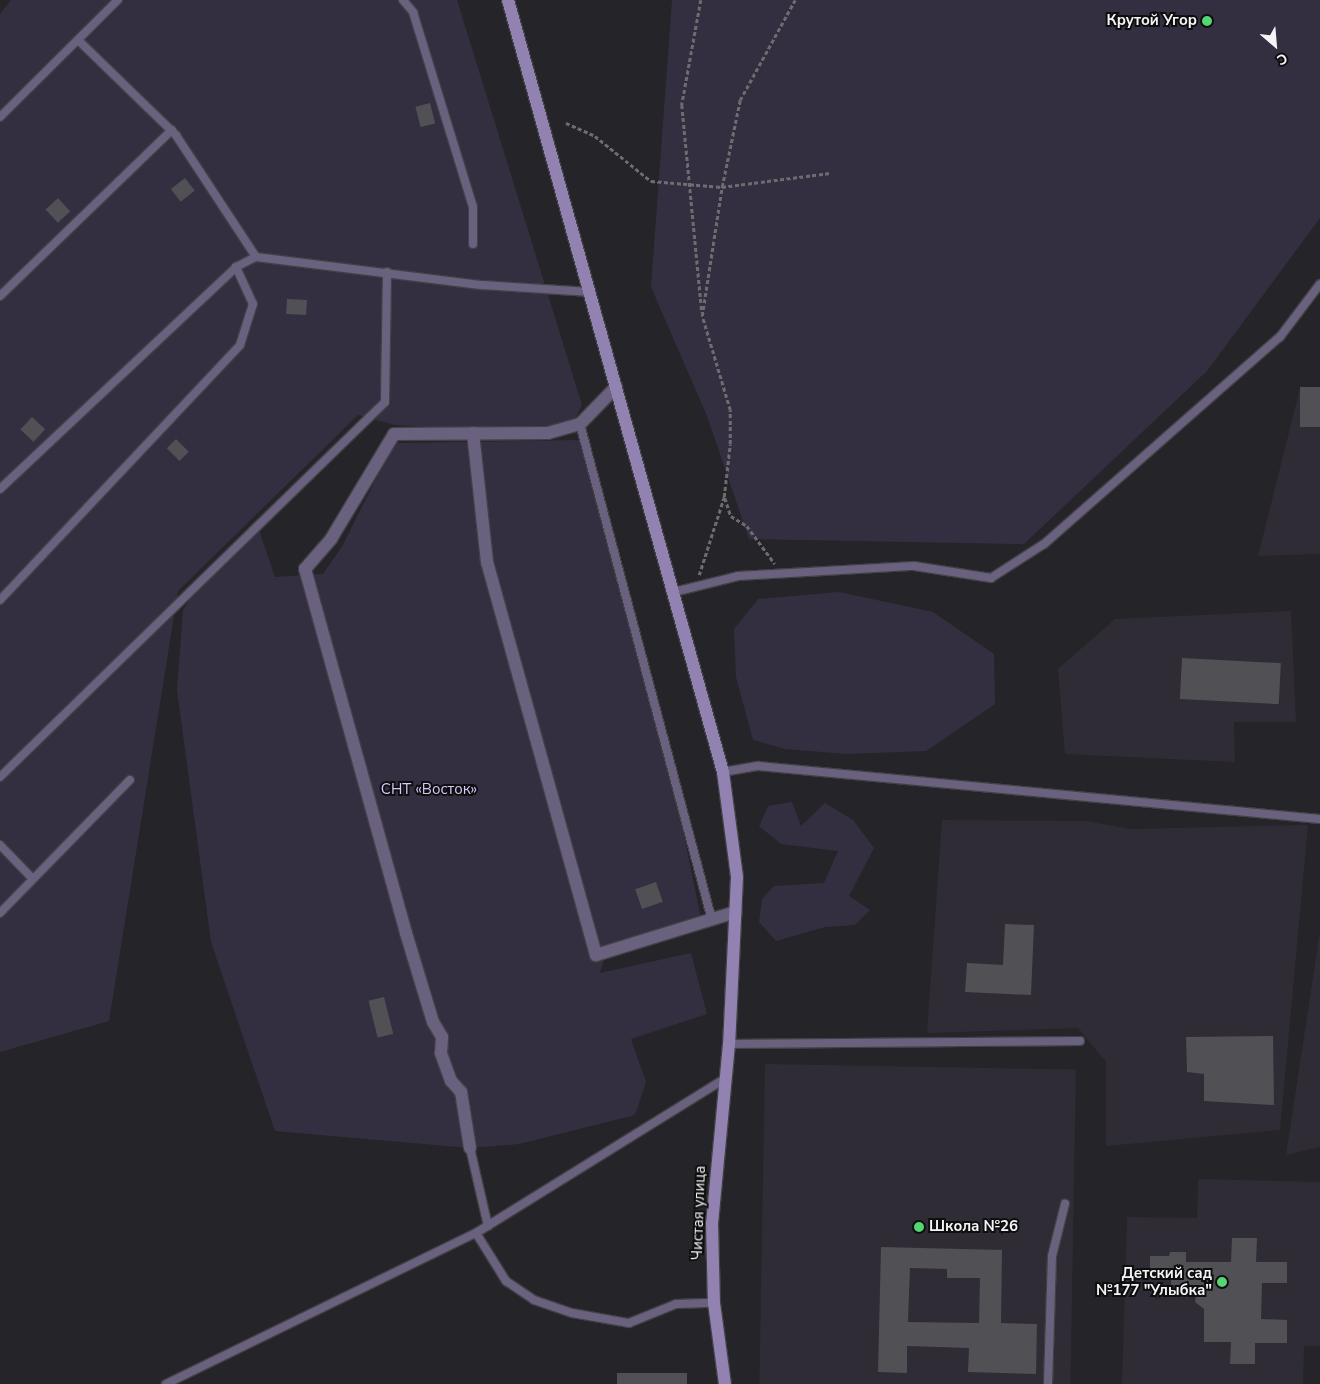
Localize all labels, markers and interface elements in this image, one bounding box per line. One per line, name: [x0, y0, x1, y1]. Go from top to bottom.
place label: Крутой Угор: [1107, 12, 1197, 30]
marker: Крутой Угор: [1201, 15, 1213, 27]
north arrow: [1250, 20, 1300, 70]
text: С: [1273, 48, 1291, 69]
park label: СНТ «Восток»: [381, 781, 477, 799]
street label: Чистая улица: [688, 1165, 710, 1261]
place label: Школа №26: [929, 1218, 1018, 1236]
marker: Школа №26: [913, 1221, 925, 1233]
place label: Детский сад №177 "Улыбка": [1096, 1264, 1212, 1299]
marker: Детский сад №177 "Улыбка": [1216, 1276, 1228, 1288]

